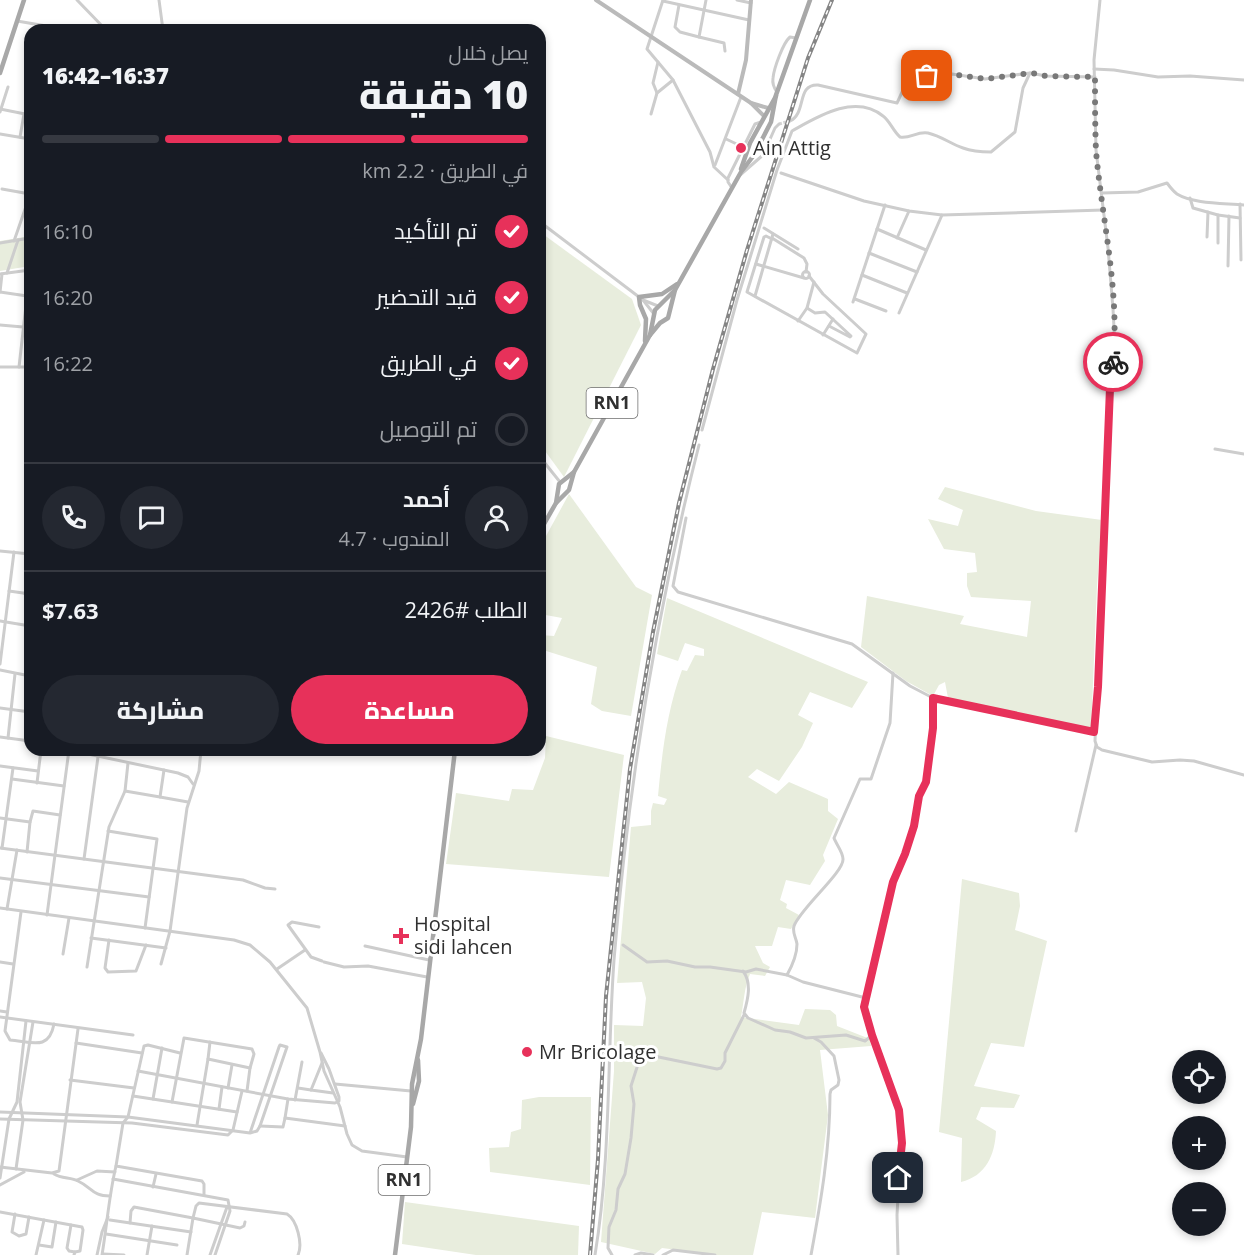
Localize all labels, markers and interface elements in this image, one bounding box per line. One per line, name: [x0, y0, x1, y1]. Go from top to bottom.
text: يصل خلال: [449, 39, 528, 66]
pin: [901, 50, 952, 101]
icon: bag: [910, 59, 943, 92]
text: 16:37–16:42: [42, 60, 169, 90]
text: 10 دقيقة: [359, 67, 528, 120]
place label: Ain Attig: [753, 134, 831, 161]
marker: Ain Attig: [734, 141, 748, 155]
text: في الطريق · 2.2 km: [362, 157, 528, 184]
text: تم التأكيد: [394, 215, 477, 245]
icon: check: [495, 215, 528, 248]
text: 16:10: [42, 218, 93, 245]
text: قيد التحضير: [376, 281, 477, 311]
icon: check: [495, 281, 528, 314]
text: 16:20: [42, 284, 93, 311]
courier: [1083, 332, 1143, 392]
icon: bike: [1097, 346, 1130, 379]
text: في الطريق: [380, 347, 477, 377]
icon: check: [495, 347, 528, 380]
text: 16:22: [42, 350, 93, 377]
road number: RN1: [586, 388, 638, 418]
text: تم التوصيل: [380, 413, 477, 443]
text: أحمد: [403, 483, 450, 513]
button: phone: [42, 486, 105, 549]
button: chat: [120, 486, 183, 549]
button: person: [465, 486, 528, 549]
text: المندوب · 4.7: [339, 525, 450, 552]
text: الطلب #2426: [405, 594, 528, 624]
text: $7.63: [42, 595, 99, 625]
button: مشاركة: [42, 675, 279, 744]
button: مساعدة: [291, 675, 528, 744]
place label: Hospital sidi lahcen: [414, 910, 513, 960]
marker: Hospital sidi lahcen: [392, 927, 410, 945]
place label: Mr Bricolage: [539, 1038, 656, 1065]
marker: Mr Bricolage: [520, 1045, 534, 1059]
map controls: [1172, 1050, 1226, 1236]
button: locate: [1172, 1050, 1226, 1104]
button: +: [1172, 1116, 1226, 1170]
pin: [872, 1152, 923, 1203]
icon: home: [881, 1161, 914, 1194]
road number: RN1: [378, 1165, 430, 1195]
button: −: [1172, 1182, 1226, 1236]

